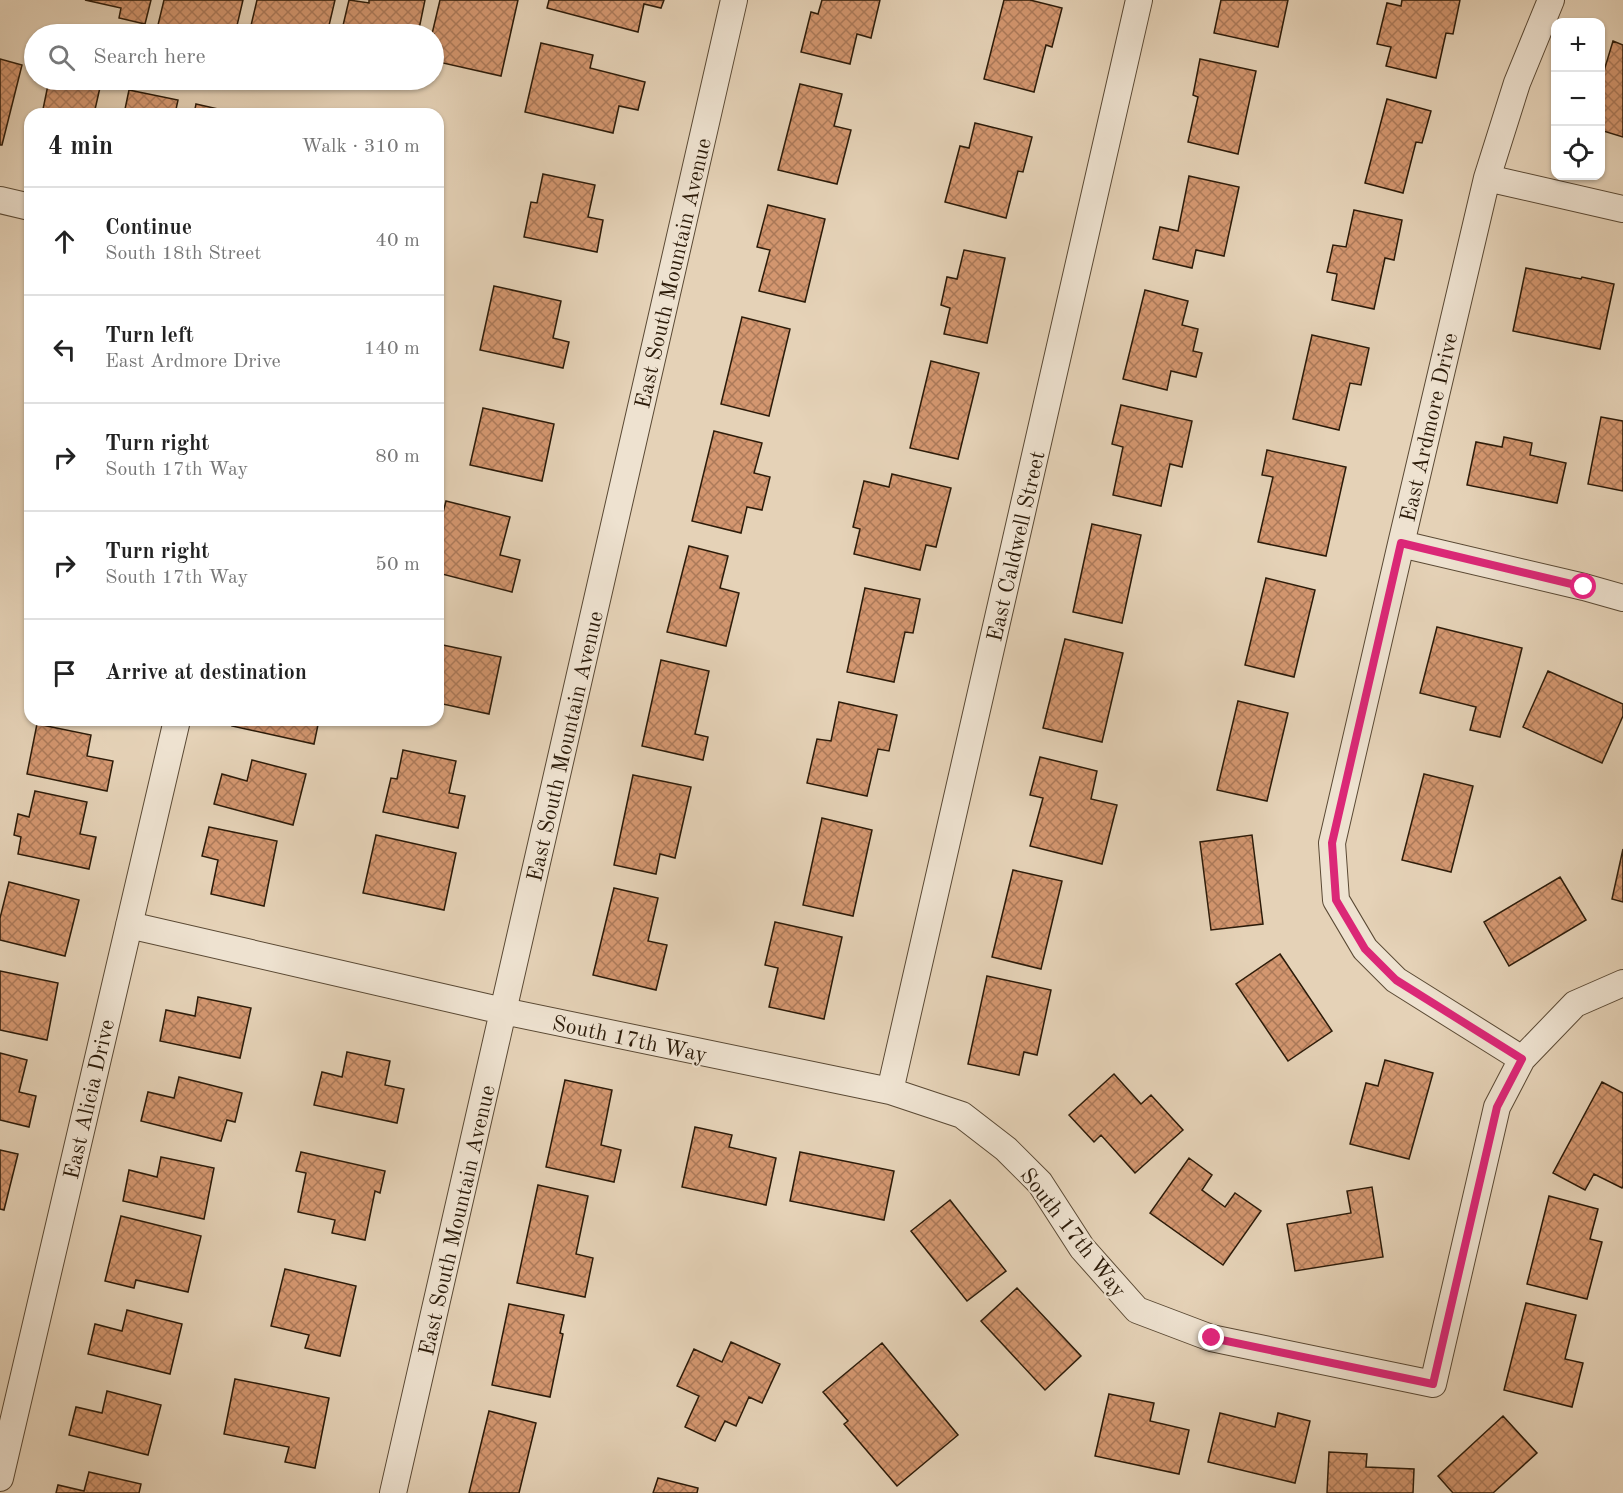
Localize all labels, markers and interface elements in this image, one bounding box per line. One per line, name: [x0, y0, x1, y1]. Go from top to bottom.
map controls: [1551, 18, 1605, 180]
button: +: [1551, 18, 1605, 72]
search box: [24, 24, 444, 90]
icon: search: [45, 41, 78, 74]
text: Search here: [93, 46, 206, 68]
button: −: [1551, 72, 1605, 126]
button: locate: [1551, 126, 1605, 180]
text: 4 min: [48, 134, 113, 160]
street label: East South Mountain Avenue: [632, 136, 716, 411]
text: Walk · 310 m: [301, 137, 420, 157]
text: Continue: [105, 217, 192, 239]
icon: ahead: [48, 225, 81, 258]
text: 40 m: [375, 231, 420, 251]
text: South 18th Street: [105, 244, 261, 264]
text: Turn left: [105, 325, 194, 347]
street label: East Ardmore Drive: [1397, 331, 1462, 524]
icon: left: [48, 333, 81, 366]
text: 140 m: [364, 339, 420, 359]
text: East Ardmore Drive: [105, 352, 281, 372]
text: Turn right: [105, 433, 209, 455]
icon: right: [48, 441, 81, 474]
text: 80 m: [375, 447, 420, 467]
street label: East Caldwell Street: [984, 449, 1050, 644]
text: South 17th Way: [105, 460, 248, 480]
text: Turn right: [105, 541, 209, 563]
icon: right: [48, 549, 81, 582]
text: 50 m: [375, 555, 420, 575]
text: South 17th Way: [105, 568, 248, 588]
route start: [1570, 573, 1596, 599]
street label: East South Mountain Avenue: [524, 609, 608, 884]
icon: arrive: [48, 657, 81, 690]
text: Arrive at destination: [105, 662, 307, 684]
street label: South 17th Way: [550, 1013, 709, 1067]
street label: East Alicia Drive: [61, 1017, 119, 1182]
street label: East South Mountain Avenue: [416, 1083, 500, 1358]
street label: South 17th Way: [1015, 1164, 1130, 1302]
route end: [1198, 1324, 1224, 1350]

